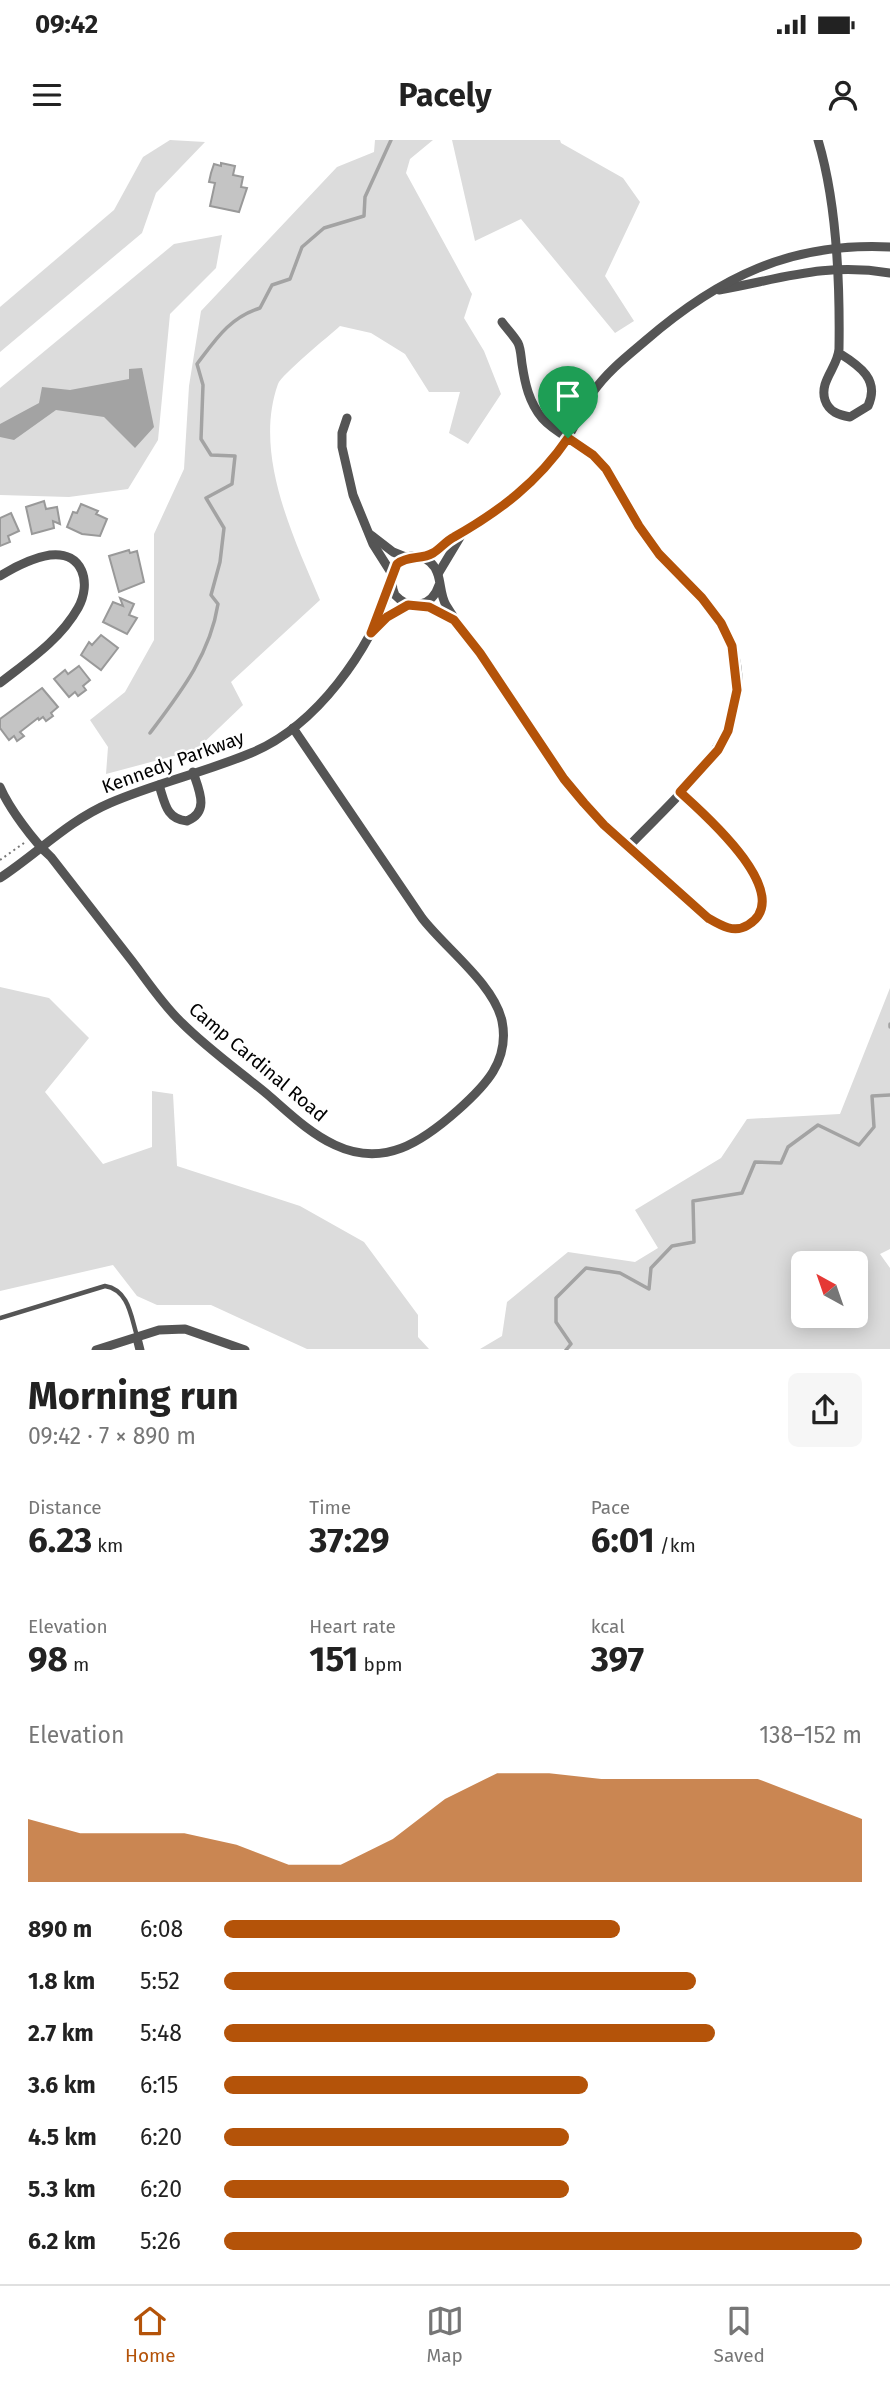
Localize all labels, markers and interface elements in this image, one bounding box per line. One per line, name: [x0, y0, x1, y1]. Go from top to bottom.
text: 09:42: [35, 9, 98, 40]
icon: menu: [28, 76, 66, 114]
text: Pacely: [398, 76, 492, 114]
icon: person: [824, 76, 862, 114]
pin: [538, 366, 598, 438]
icon: arrive: [549, 377, 587, 415]
street label: Kennedy Parkway: [99, 725, 248, 798]
street label: Camp Cardinal Road: [184, 997, 332, 1127]
north arrow: [791, 1251, 868, 1328]
map controls: [791, 1251, 868, 1328]
text: Morning run: [28, 1373, 239, 1419]
button: share: [788, 1373, 862, 1447]
text: 09:42 · 7 × 890 m: [28, 1422, 196, 1450]
text: Distance: [28, 1496, 102, 1519]
text: Time: [309, 1496, 351, 1519]
text: Pace: [591, 1496, 630, 1519]
text: 6.23: [28, 1519, 92, 1561]
text: 37:29: [309, 1519, 389, 1561]
text: 6:01: [591, 1519, 655, 1561]
text: km: [92, 1534, 123, 1557]
text: /km: [655, 1534, 696, 1557]
text: Elevation: [28, 1615, 108, 1638]
text: Heart rate: [309, 1615, 396, 1638]
text: kcal: [591, 1615, 625, 1638]
text: 98: [28, 1638, 68, 1680]
text: 151: [309, 1638, 359, 1680]
text: 397: [591, 1638, 644, 1680]
text: m: [68, 1653, 89, 1676]
text: bpm: [359, 1653, 402, 1676]
text: Elevation: [28, 1721, 124, 1749]
text: 138–152 m: [759, 1721, 862, 1749]
text: 890 m: [28, 1915, 92, 1943]
text: 6:08: [140, 1915, 183, 1943]
text: 1.8 km: [28, 1967, 95, 1995]
text: 5:52: [140, 1967, 180, 1995]
text: 2.7 km: [28, 2019, 94, 2047]
text: 5:48: [140, 2019, 182, 2047]
text: 3.6 km: [28, 2071, 96, 2099]
text: 6:15: [140, 2071, 178, 2099]
text: 4.5 km: [28, 2123, 97, 2151]
text: 6:20: [140, 2123, 182, 2151]
text: 5.3 km: [28, 2175, 96, 2203]
text: 6:20: [140, 2175, 182, 2203]
text: 6.2 km: [28, 2227, 96, 2255]
text: 5:26: [140, 2227, 181, 2255]
tab: Home: [125, 2302, 176, 2367]
tab: Map: [426, 2302, 464, 2367]
tab: Saved: [714, 2302, 765, 2367]

